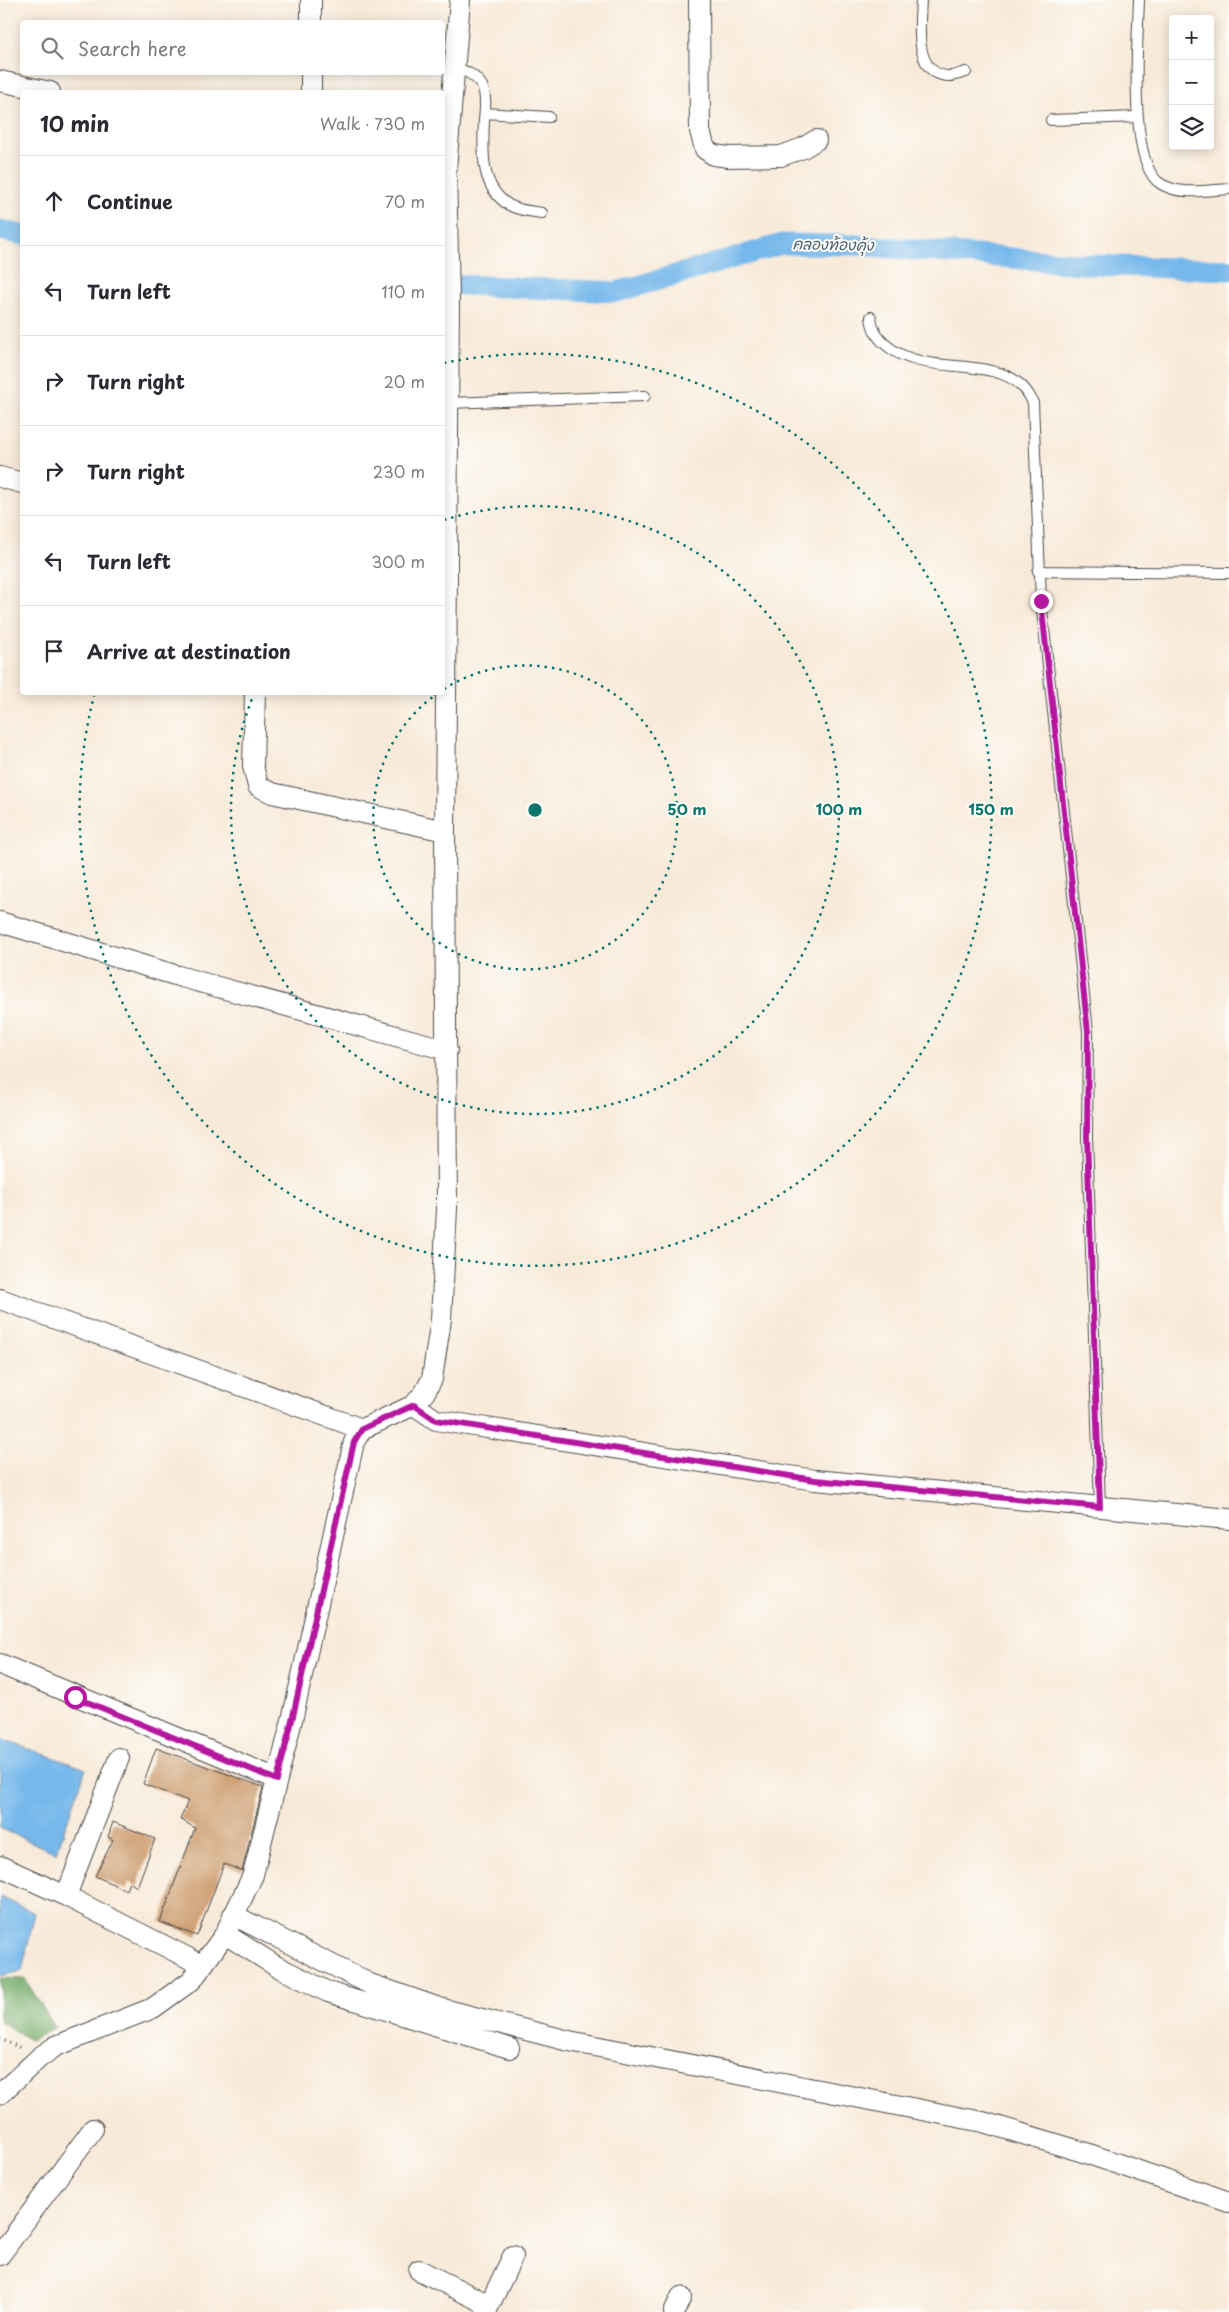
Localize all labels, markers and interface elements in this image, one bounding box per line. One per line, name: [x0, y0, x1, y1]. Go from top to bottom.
map controls: [1169, 15, 1214, 150]
button: +: [1169, 15, 1214, 60]
search box: [20, 20, 445, 75]
icon: search: [38, 34, 66, 62]
text: Search here: [78, 34, 187, 62]
button: −: [1169, 60, 1214, 105]
button: layers: [1169, 105, 1214, 150]
text: 10 min: [40, 107, 110, 139]
text: Walk · 730 m: [320, 111, 425, 135]
icon: ahead: [40, 187, 68, 215]
text: Continue: [87, 187, 173, 215]
text: 70 m: [385, 189, 425, 213]
water label: คลองท้องคุ้ง: [792, 231, 875, 257]
icon: left: [40, 277, 68, 305]
text: Turn left: [87, 277, 171, 305]
text: 110 m: [382, 279, 425, 303]
icon: right: [40, 367, 68, 395]
text: Turn right: [87, 367, 185, 395]
text: 20 m: [384, 369, 425, 393]
icon: right: [40, 457, 68, 485]
text: Turn right: [87, 457, 185, 485]
text: 230 m: [373, 459, 425, 483]
icon: left: [40, 547, 68, 575]
text: Turn left: [87, 547, 171, 575]
text: 300 m: [371, 549, 425, 573]
route end: [1030, 590, 1053, 613]
icon: arrive: [40, 637, 68, 665]
text: Arrive at destination: [87, 637, 291, 665]
text: 50 m: [668, 797, 706, 820]
text: 100 m: [816, 797, 862, 820]
text: 150 m: [968, 797, 1014, 820]
centre of rings: [526, 801, 544, 819]
route start: [64, 1686, 87, 1709]

